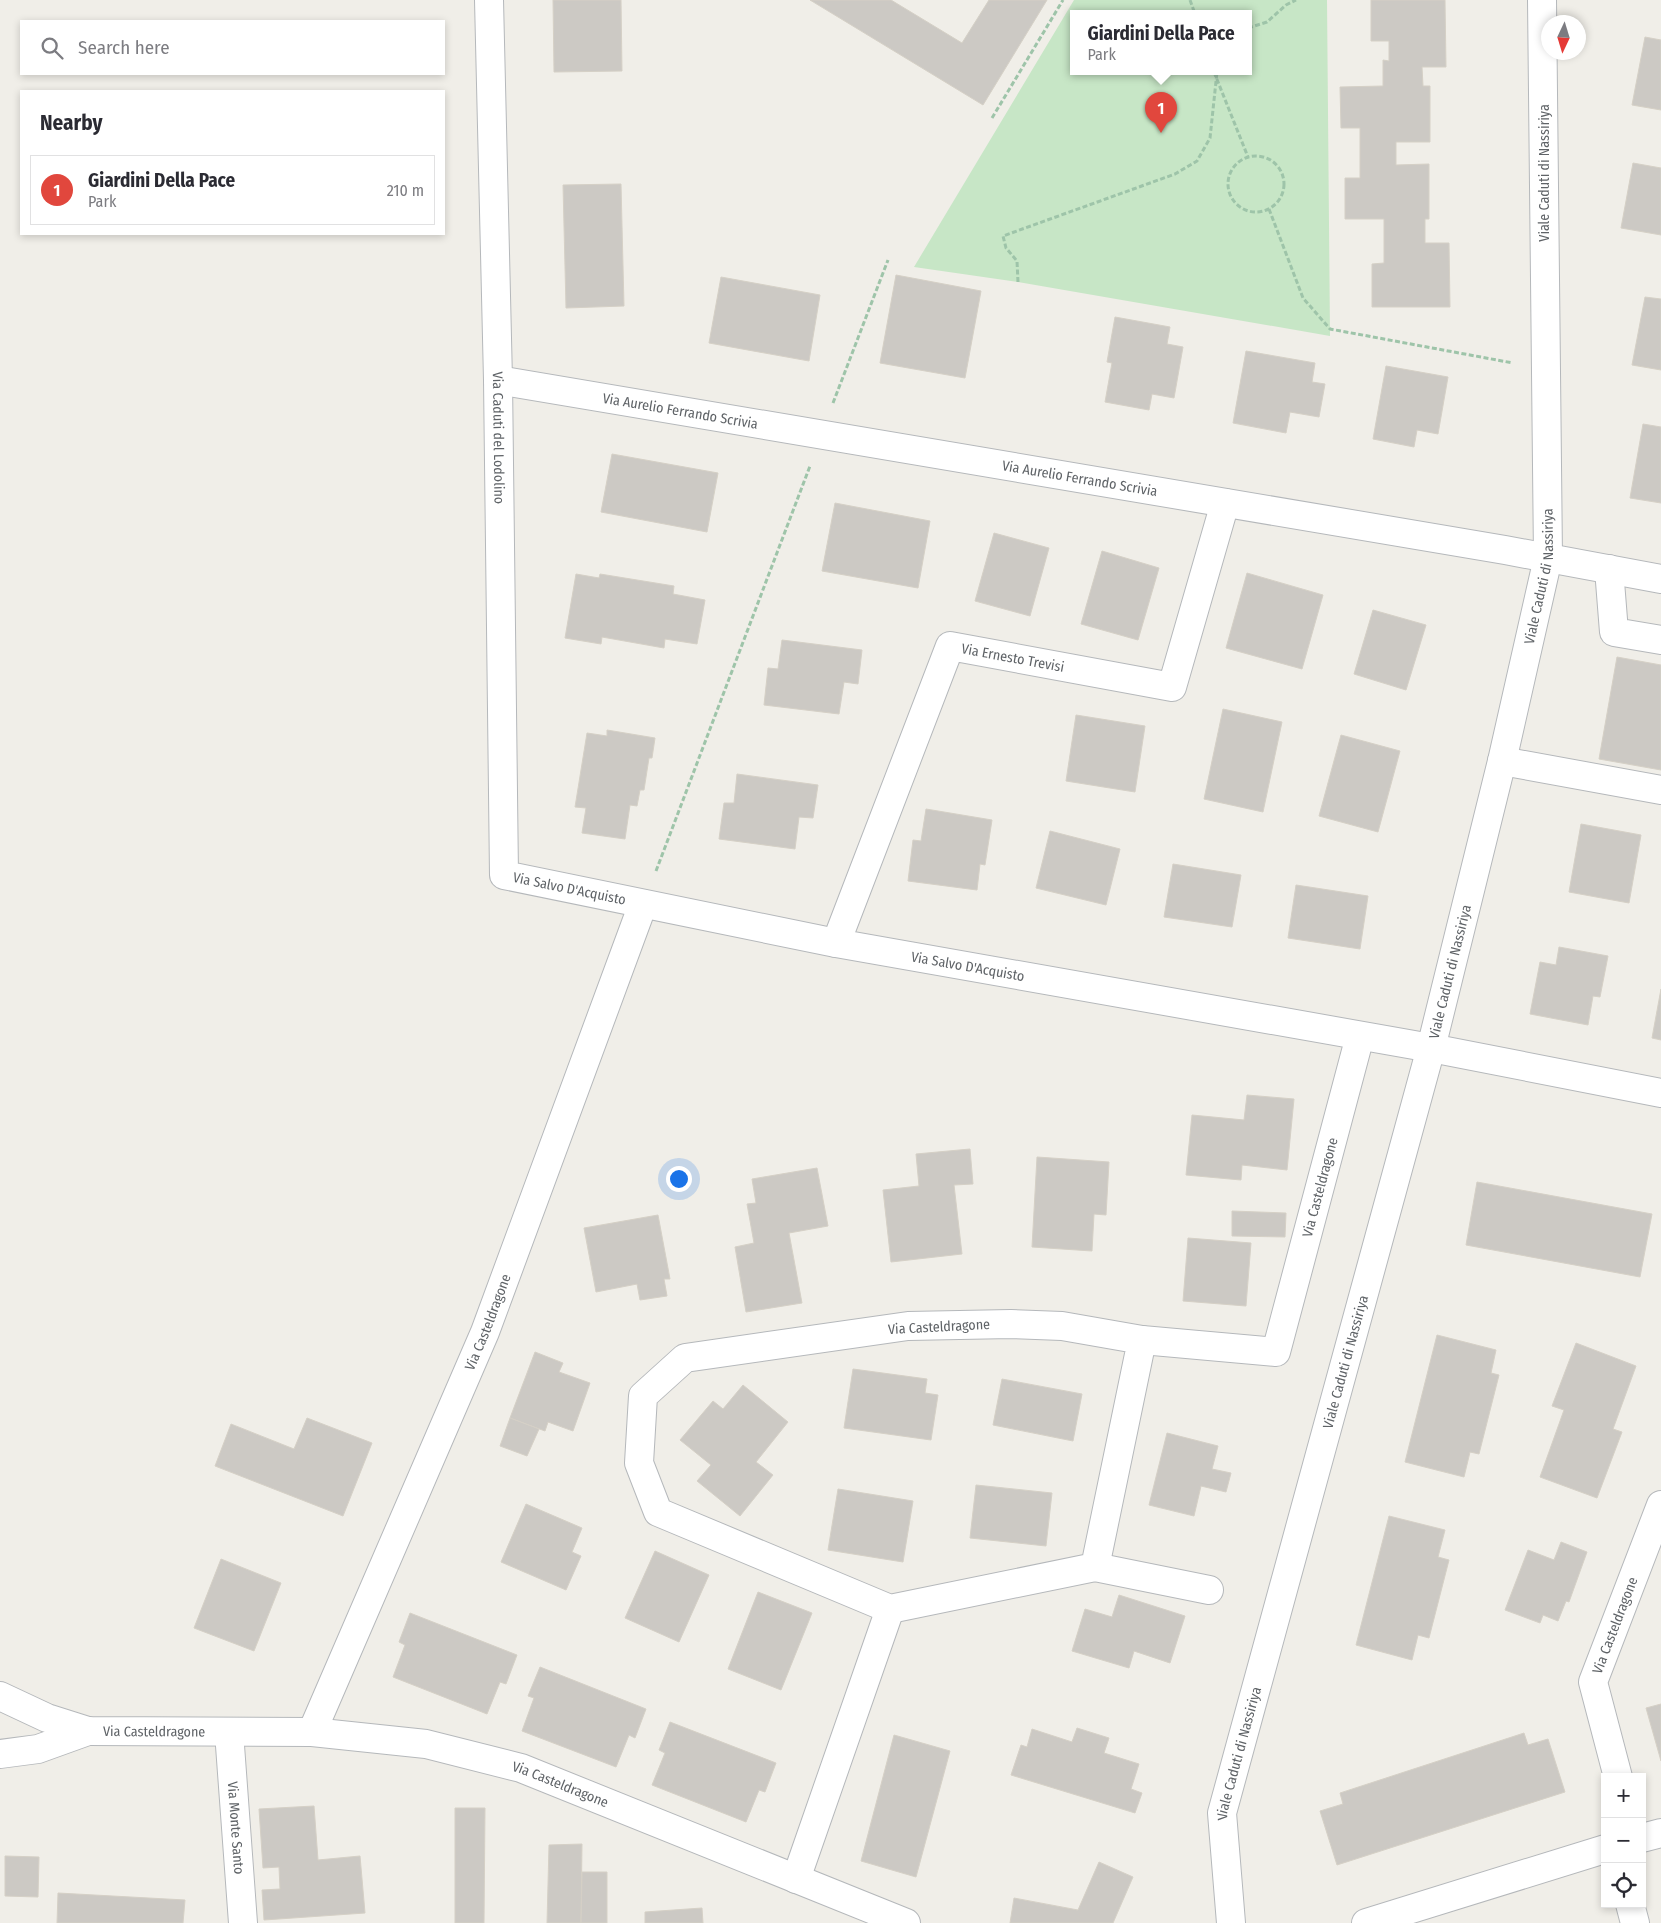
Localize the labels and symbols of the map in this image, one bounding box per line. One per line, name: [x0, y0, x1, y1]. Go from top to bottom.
north arrow: [1541, 15, 1586, 60]
pin: 1: [1145, 92, 1177, 133]
street label: Viale Caduti di Nassiriya: [1536, 104, 1553, 242]
street label: Via Caduti del Lodolino: [489, 371, 508, 504]
street label: Via Aurelio Ferrando Scrivia: [601, 389, 759, 432]
street label: Via Aurelio Ferrando Scrivia: [1001, 457, 1159, 500]
street label: Viale Caduti di Nassiriya: [1520, 508, 1557, 646]
street label: Via Ernesto Trevisi: [960, 640, 1066, 675]
street label: Via Salvo D'Acquisto: [512, 869, 627, 908]
street label: Viale Caduti di Nassiriya: [1425, 903, 1475, 1041]
street label: Via Salvo D'Acquisto: [910, 948, 1026, 985]
street label: Via Casteldragone: [1298, 1136, 1341, 1239]
your location: [666, 1166, 692, 1192]
street label: Via Casteldragone: [461, 1271, 514, 1373]
street label: Viale Caduti di Nassiriya: [1319, 1293, 1372, 1431]
street label: Via Casteldragone: [888, 1316, 991, 1338]
street label: Via Casteldragone: [1589, 1574, 1641, 1676]
street label: Viale Caduti di Nassiriya: [1213, 1685, 1265, 1821]
street label: Via Casteldragone: [103, 1723, 205, 1740]
street label: Via Casteldragone: [511, 1758, 611, 1811]
street label: Via Monte Santo: [224, 1781, 248, 1875]

